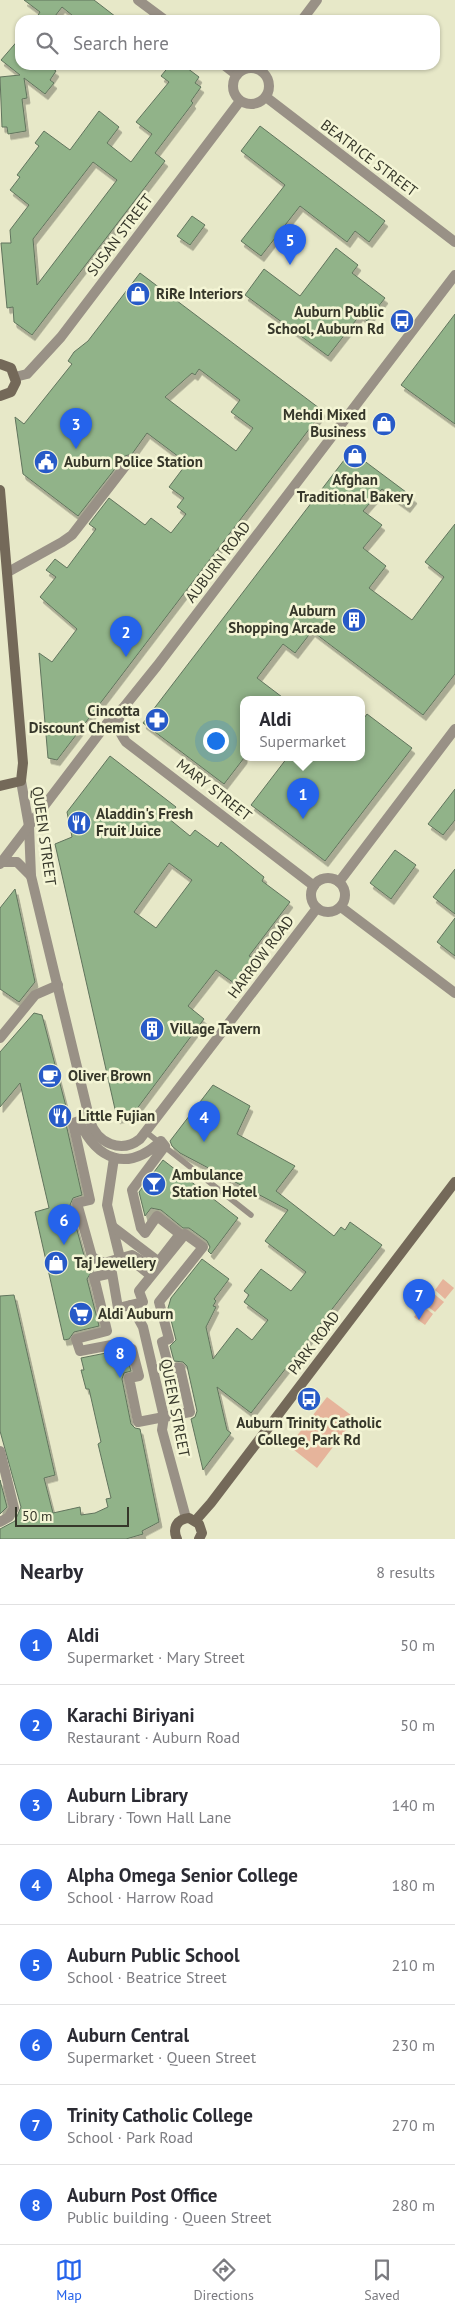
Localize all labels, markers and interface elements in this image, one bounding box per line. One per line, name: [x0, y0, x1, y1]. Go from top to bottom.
search box: [15, 15, 440, 70]
icon: search: [33, 29, 61, 57]
text: Search here: [73, 31, 169, 55]
street label: BEATRICE STREET: [317, 115, 422, 201]
street label: SUSAN STREET: [82, 189, 157, 280]
pin: 5: [274, 224, 306, 265]
shop icon: RiRe Interiors: [125, 281, 151, 307]
place label: RiRe Interiors: [156, 284, 243, 303]
place label: Auburn Public School, Auburn Rd: [267, 302, 385, 338]
bus stop icon: Auburn Public School, Auburn Rd: [389, 308, 415, 334]
place label: Mehdi Mixed Business: [283, 405, 366, 441]
pin: 3: [60, 408, 92, 449]
shop icon: Mehdi Mixed Business: [371, 411, 397, 437]
shop icon: Afghan Traditional Bakery: [342, 443, 368, 469]
public building icon: Auburn Police Station: [33, 449, 59, 475]
place label: Auburn Police Station: [64, 452, 203, 471]
place label: Afghan Traditional Bakery: [297, 470, 414, 506]
street label: AUBURN ROAD: [181, 517, 254, 606]
place label: Auburn Shopping Arcade: [228, 601, 336, 637]
building icon: Auburn Shopping Arcade: [341, 607, 367, 633]
pin: 2: [110, 616, 142, 657]
popup: [240, 696, 365, 761]
place label: Cincotta Discount Chemist: [29, 701, 141, 737]
pharmacy icon: Cincotta Discount Chemist: [144, 707, 170, 733]
text: Aldi: [259, 707, 292, 731]
your location: [203, 728, 229, 754]
text: Supermarket: [259, 731, 346, 751]
street label: MARY STREET: [173, 754, 256, 825]
pin: 1: [287, 778, 319, 819]
street label: QUEEN STREET: [28, 785, 61, 887]
place label: Aladdin's Fresh Fruit Juice: [96, 804, 193, 840]
restaurant icon: Aladdin's Fresh Fruit Juice: [66, 810, 92, 836]
street label: HARROW ROAD: [223, 912, 298, 1002]
building icon: Village Tavern: [139, 1016, 165, 1042]
place label: Village Tavern: [169, 1019, 261, 1038]
cafe icon: Oliver Brown: [37, 1063, 63, 1089]
place label: Oliver Brown: [68, 1066, 151, 1085]
pin: 4: [188, 1101, 220, 1142]
restaurant icon: Little Fujian: [47, 1103, 73, 1129]
place label: Little Fujian: [78, 1106, 155, 1125]
place label: Ambulance Station Hotel: [172, 1165, 258, 1201]
bar icon: Ambulance Station Hotel: [141, 1171, 167, 1197]
pin: 6: [48, 1204, 80, 1245]
shop icon: Taj Jewellery: [43, 1250, 69, 1276]
place label: Taj Jewellery: [74, 1253, 157, 1272]
pin: 7: [403, 1279, 435, 1320]
supermarket icon: Aldi Auburn: [68, 1301, 94, 1327]
place label: Aldi Auburn: [98, 1304, 174, 1323]
street label: PARK ROAD: [284, 1307, 344, 1378]
pin: 8: [104, 1337, 136, 1378]
street label: QUEEN STREET: [157, 1357, 194, 1459]
bus stop icon: Auburn Trinity Catholic College, Park Rd: [296, 1386, 322, 1412]
place label: Auburn Trinity Catholic College, Park Rd: [236, 1413, 382, 1449]
scale bar: [15, 1504, 129, 1527]
text: 50 m: [22, 1507, 52, 1525]
text: Nearby: [20, 1558, 83, 1585]
text: 8 results: [376, 1562, 435, 1582]
text: Aldi: [67, 1623, 99, 1647]
text: 1: [31, 1635, 41, 1655]
text: 50 m: [400, 1635, 435, 1655]
text: Supermarket · Mary Street: [67, 1647, 245, 1667]
text: Karachi Biriyani: [67, 1703, 195, 1727]
text: 2: [31, 1715, 41, 1735]
text: 50 m: [400, 1715, 435, 1735]
text: Restaurant · Auburn Road: [67, 1727, 240, 1747]
text: Auburn Library: [67, 1783, 188, 1807]
text: 3: [31, 1795, 41, 1815]
text: 140 m: [392, 1795, 435, 1815]
text: Library · Town Hall Lane: [67, 1807, 231, 1827]
text: Alpha Omega Senior College: [67, 1863, 298, 1887]
text: 4: [31, 1875, 41, 1895]
text: 180 m: [392, 1875, 435, 1895]
text: School · Harrow Road: [67, 1887, 214, 1907]
text: Auburn Public School: [67, 1943, 240, 1967]
text: 5: [31, 1955, 41, 1975]
text: 210 m: [392, 1955, 435, 1975]
text: School · Beatrice Street: [67, 1967, 227, 1987]
text: Auburn Central: [67, 2023, 189, 2047]
text: 6: [31, 2035, 41, 2055]
text: 230 m: [392, 2035, 435, 2055]
text: Supermarket · Queen Street: [67, 2047, 256, 2067]
text: Trinity Catholic College: [67, 2103, 253, 2127]
text: 7: [31, 2115, 41, 2135]
text: 270 m: [392, 2115, 435, 2135]
text: School · Park Road: [67, 2127, 193, 2147]
text: Auburn Post Office: [67, 2183, 217, 2207]
text: 8: [31, 2195, 41, 2215]
text: 280 m: [392, 2195, 435, 2215]
text: Public building · Queen Street: [67, 2207, 272, 2227]
tab: Map: [55, 2256, 83, 2304]
tab: Directions: [193, 2256, 254, 2304]
tab: Saved: [364, 2256, 400, 2304]

